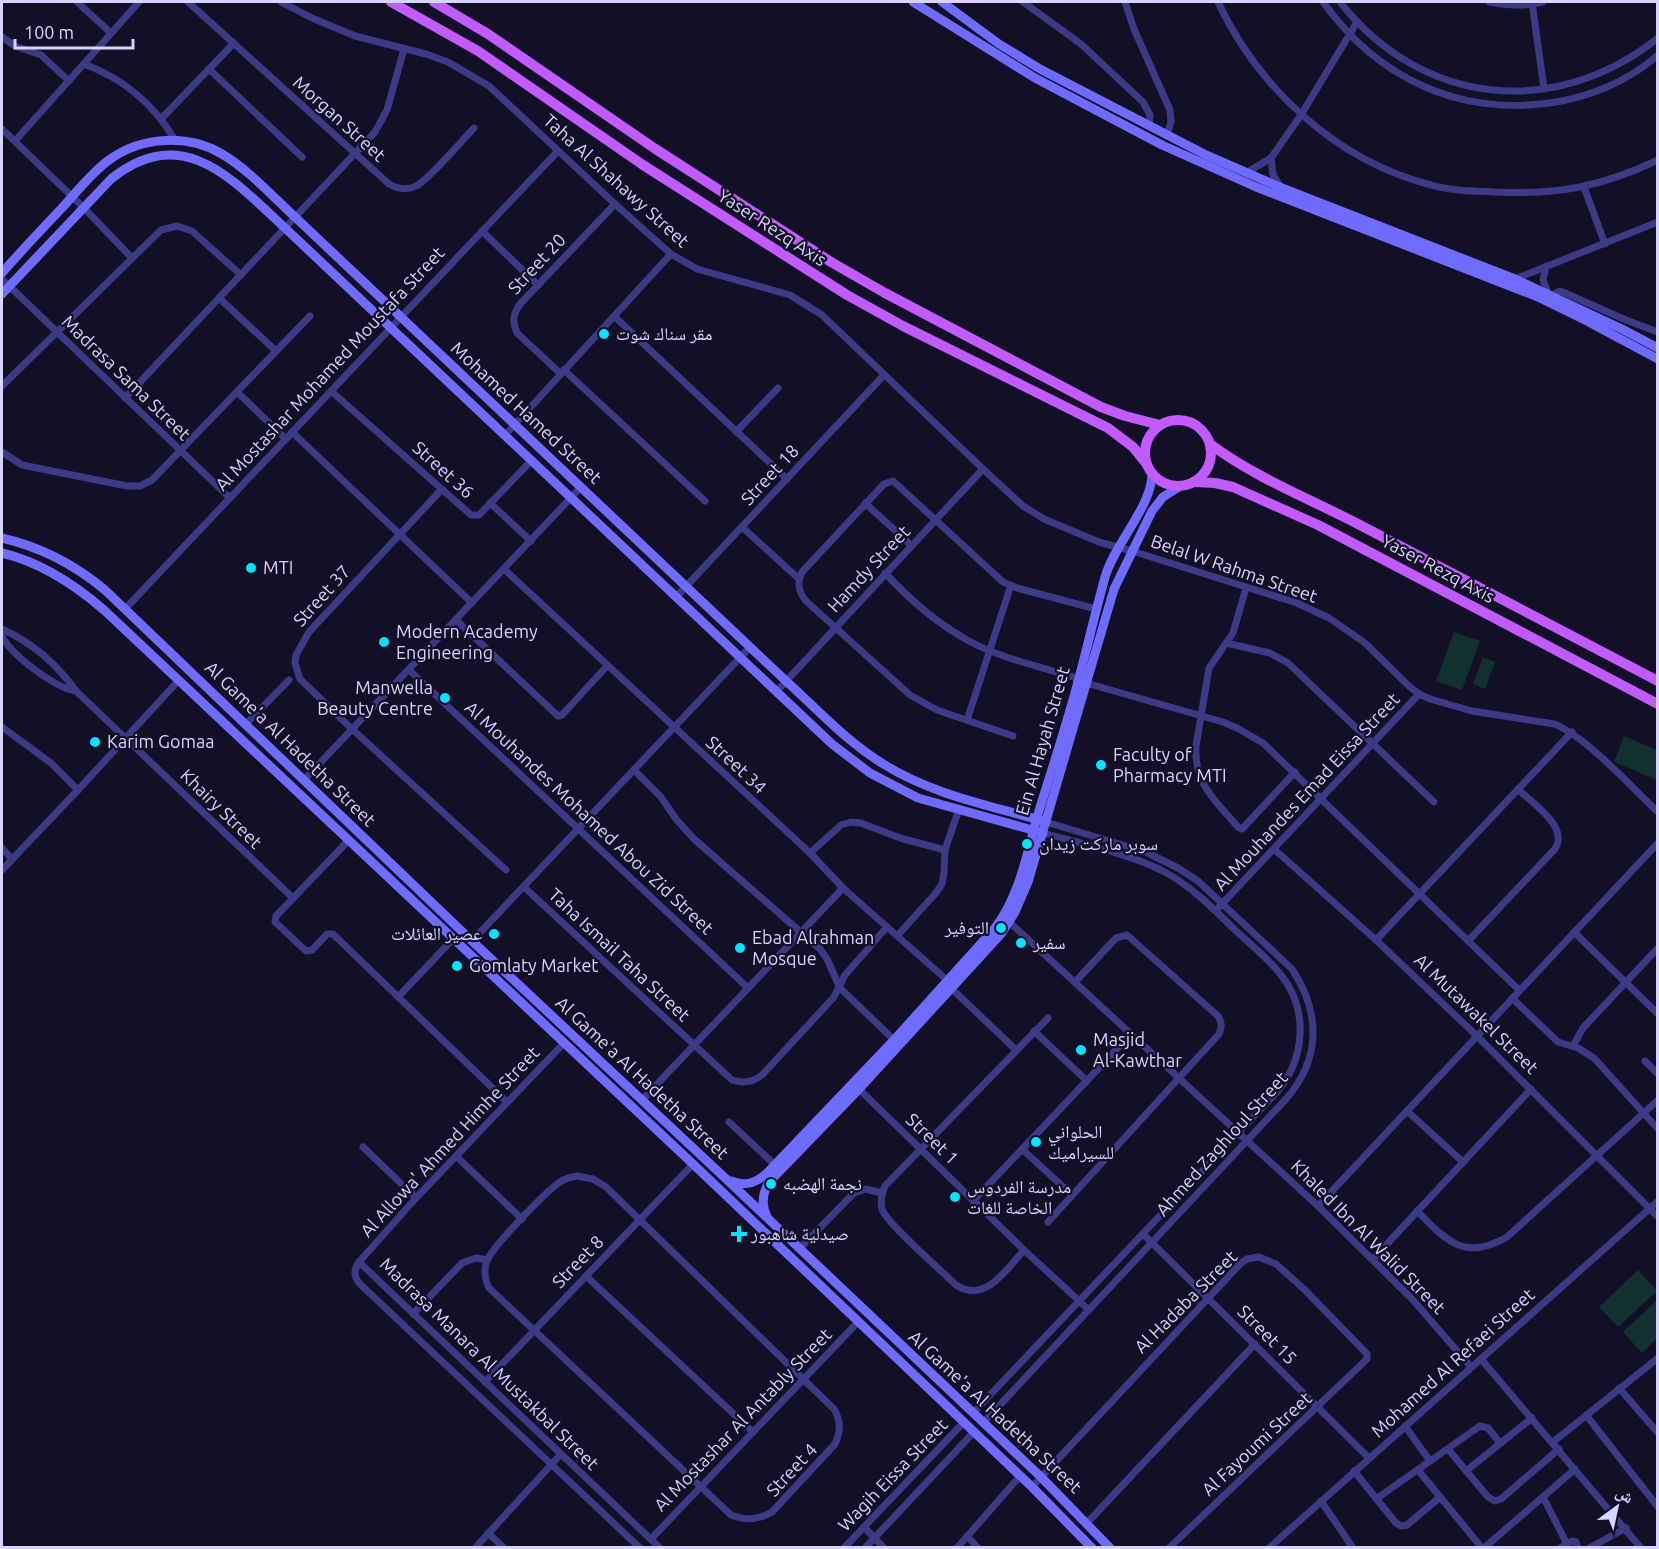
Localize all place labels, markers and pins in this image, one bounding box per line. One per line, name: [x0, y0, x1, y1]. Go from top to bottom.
place label: مقر سناك شوت: [616, 323, 713, 344]
marker: مقر سناك شوت: [597, 327, 611, 341]
place label: MTI: [263, 557, 293, 577]
marker: MTI: [244, 561, 258, 575]
place label: Modern Academy Engineering: [396, 621, 538, 662]
marker: Modern Academy Engineering: [377, 635, 391, 649]
place label: Manwella Beauty Centre: [317, 677, 433, 718]
marker: Manwella Beauty Centre: [438, 691, 452, 705]
place label: Karim Gomaa: [107, 731, 215, 751]
marker: Karim Gomaa: [88, 735, 102, 749]
place label: Faculty of Pharmacy MTI: [1113, 744, 1227, 785]
marker: Faculty of Pharmacy MTI: [1094, 758, 1108, 772]
place label: سوبر ماركت زيدان: [1039, 833, 1158, 855]
marker: سوبر ماركت زيدان: [1020, 837, 1034, 851]
place label: التوفير: [944, 917, 989, 938]
marker: التوفير: [994, 921, 1008, 935]
place label: عصير العائلات: [391, 923, 482, 944]
marker: عصير العائلات: [487, 927, 501, 941]
place label: Ebad Alrahman Mosque: [752, 927, 874, 968]
place label: سفير: [1032, 932, 1066, 953]
marker: سفير: [1014, 936, 1028, 950]
marker: Ebad Alrahman Mosque: [733, 941, 747, 955]
place label: Gomlaty Market: [469, 955, 598, 975]
marker: Gomlaty Market: [450, 959, 464, 973]
place label: Masjid Al-Kawthar: [1093, 1029, 1182, 1070]
marker: Masjid Al-Kawthar: [1074, 1043, 1088, 1057]
place label: الحلواني للسيراميك: [1048, 1121, 1114, 1163]
marker: الحلواني للسيراميك: [1029, 1135, 1043, 1149]
place label: نجمة الهضبه: [783, 1173, 862, 1195]
place label: مدرسة الفردوس الخاصة للغات: [967, 1176, 1071, 1217]
marker: نجمة الهضبه: [764, 1177, 778, 1191]
marker: مدرسة الفردوس الخاصة للغات: [948, 1190, 962, 1204]
place label: صيدلية شاهبور: [750, 1223, 849, 1245]
marker: صيدلية شاهبور: [732, 1227, 746, 1241]

